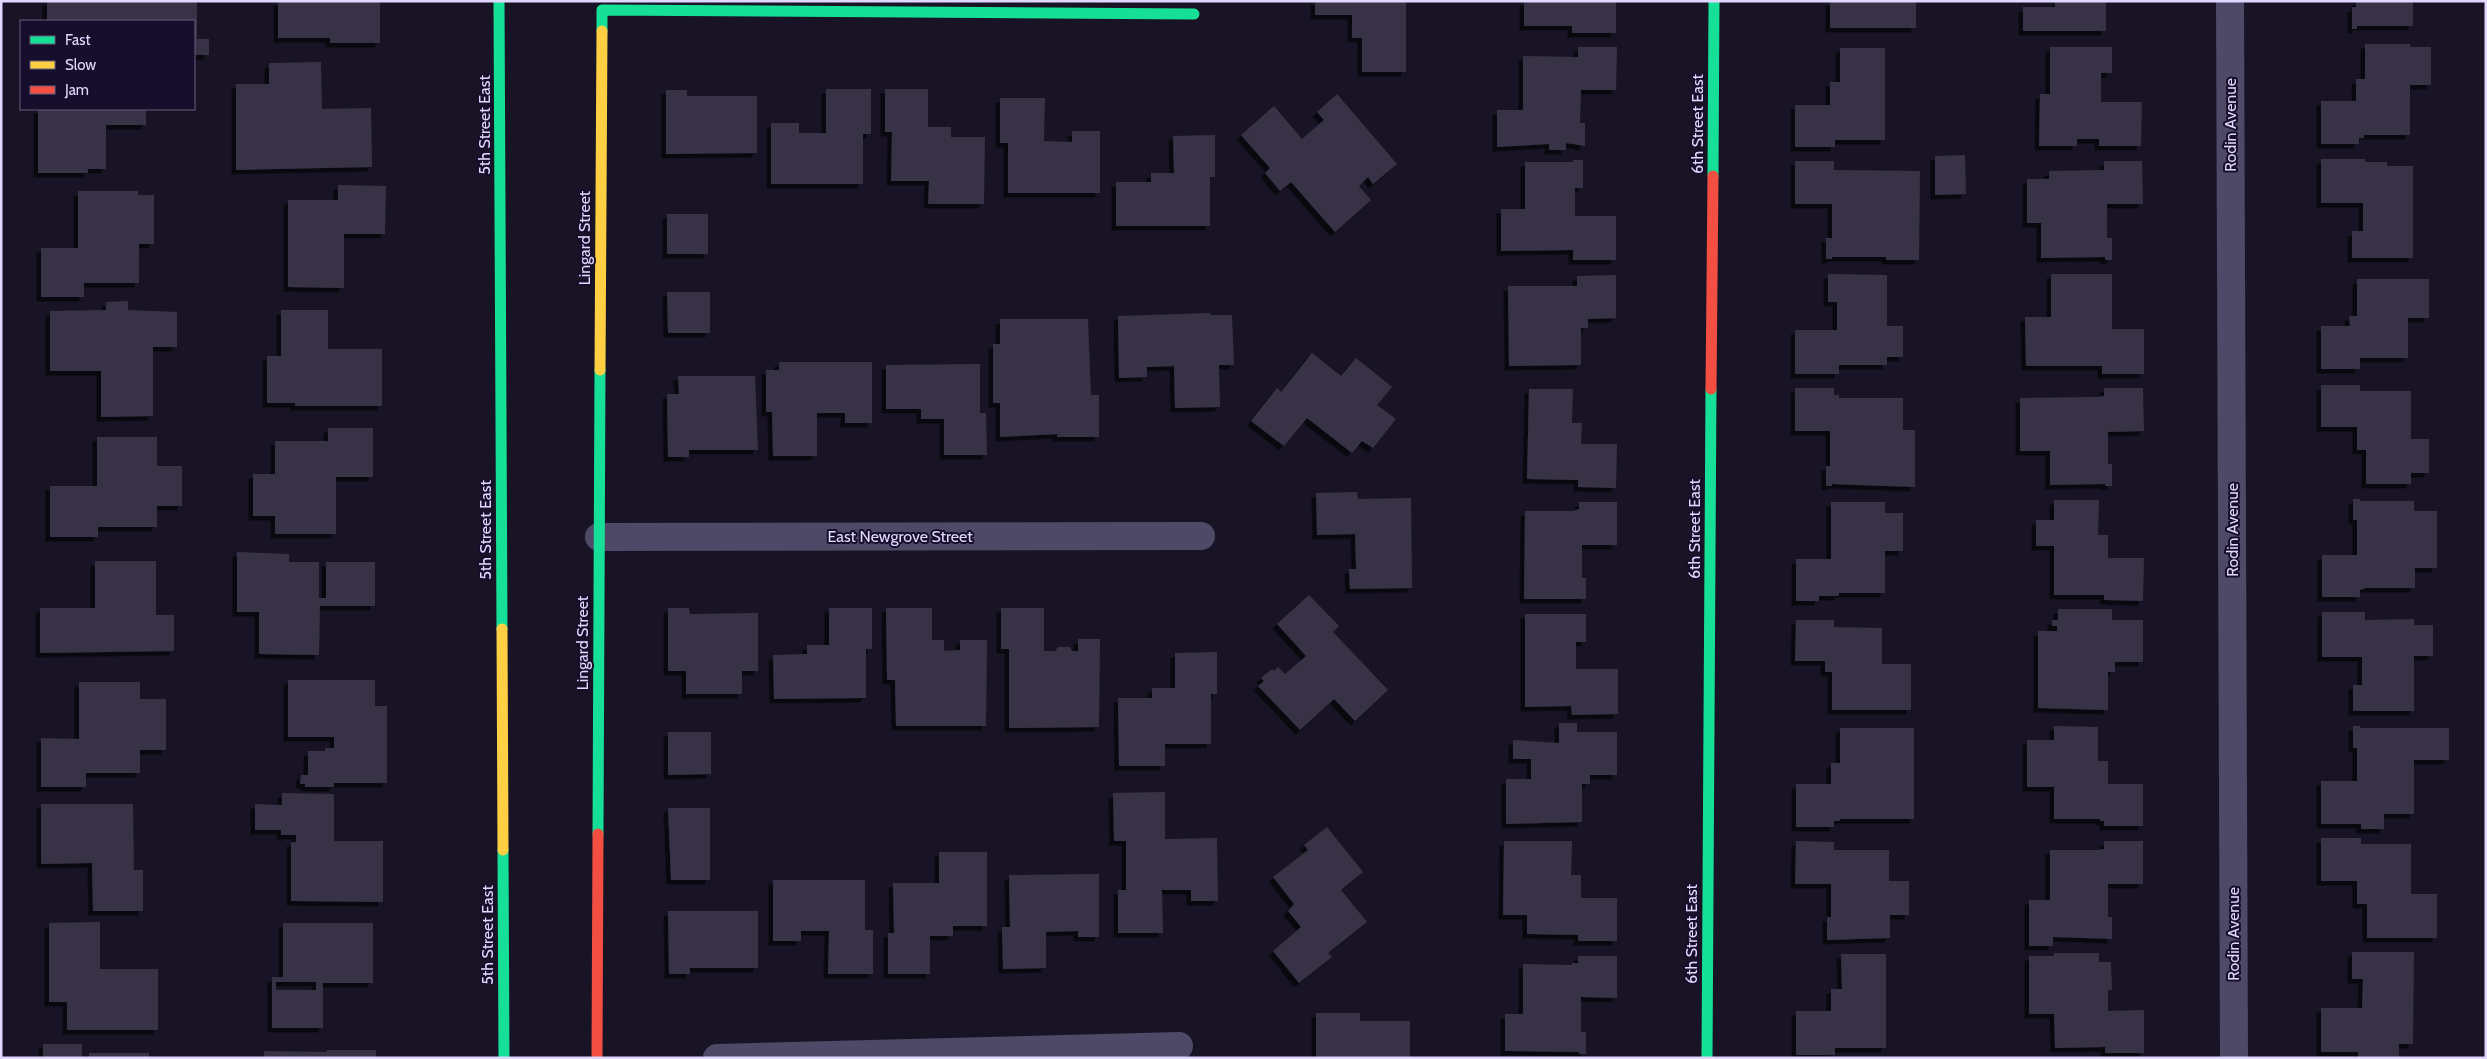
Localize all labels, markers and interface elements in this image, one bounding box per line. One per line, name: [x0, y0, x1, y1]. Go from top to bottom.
legend: [20, 20, 195, 110]
text: Fast: [65, 31, 90, 49]
text: Slow: [65, 56, 96, 74]
street label: 6th Street East: [1688, 73, 1707, 174]
street label: 5th Street East: [475, 75, 494, 175]
street label: Rodin Avenue: [2221, 78, 2240, 172]
text: Jam: [64, 81, 89, 99]
street label: Lingard Street: [575, 190, 594, 285]
street label: 6th Street East: [1685, 478, 1704, 579]
street label: 5th Street East: [476, 480, 495, 580]
street label: Rodin Avenue: [2223, 483, 2242, 577]
street label: East Newgrove Street: [827, 527, 973, 546]
street label: Lingard Street: [573, 595, 592, 690]
street label: 6th Street East: [1682, 883, 1701, 984]
street label: 5th Street East: [478, 885, 497, 985]
street label: Rodin Avenue: [2224, 887, 2243, 981]

